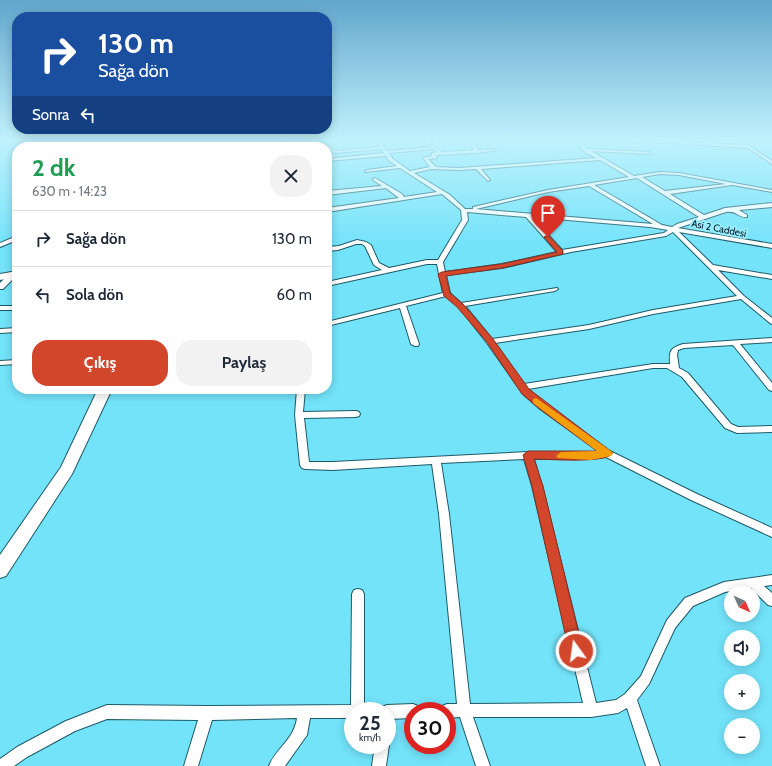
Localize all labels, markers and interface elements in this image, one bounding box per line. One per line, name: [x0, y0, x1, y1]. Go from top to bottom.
text: 130 m: [98, 26, 174, 60]
icon: right: [32, 28, 84, 80]
text: Sağa dön: [98, 60, 169, 82]
icon: left: [77, 104, 99, 126]
text: Sonra: [32, 106, 69, 124]
text: 2 dk: [32, 153, 75, 182]
button: close: [270, 155, 312, 197]
text: 630 m · 14:23: [32, 183, 107, 199]
pin: [531, 196, 565, 237]
icon: arrive: [537, 202, 559, 224]
street label: Asi 2 Caddesi: [690, 217, 747, 240]
icon: right: [32, 228, 54, 250]
text: Sağa dön: [66, 230, 126, 248]
text: 130 m: [272, 230, 312, 248]
icon: left: [32, 284, 54, 306]
text: Sola dön: [66, 286, 123, 304]
text: 60 m: [276, 286, 312, 304]
button: Çıkış: [32, 340, 168, 386]
button: Paylaş: [176, 340, 312, 386]
north arrow: [724, 586, 760, 622]
map controls: [724, 586, 760, 754]
position arrow: [555, 630, 597, 672]
button: sound: [724, 630, 760, 666]
button: +: [724, 674, 760, 710]
speed limit sign: 30: [404, 702, 456, 754]
text: 25: [359, 711, 381, 735]
button: −: [724, 718, 760, 754]
text: km/h: [359, 731, 381, 744]

